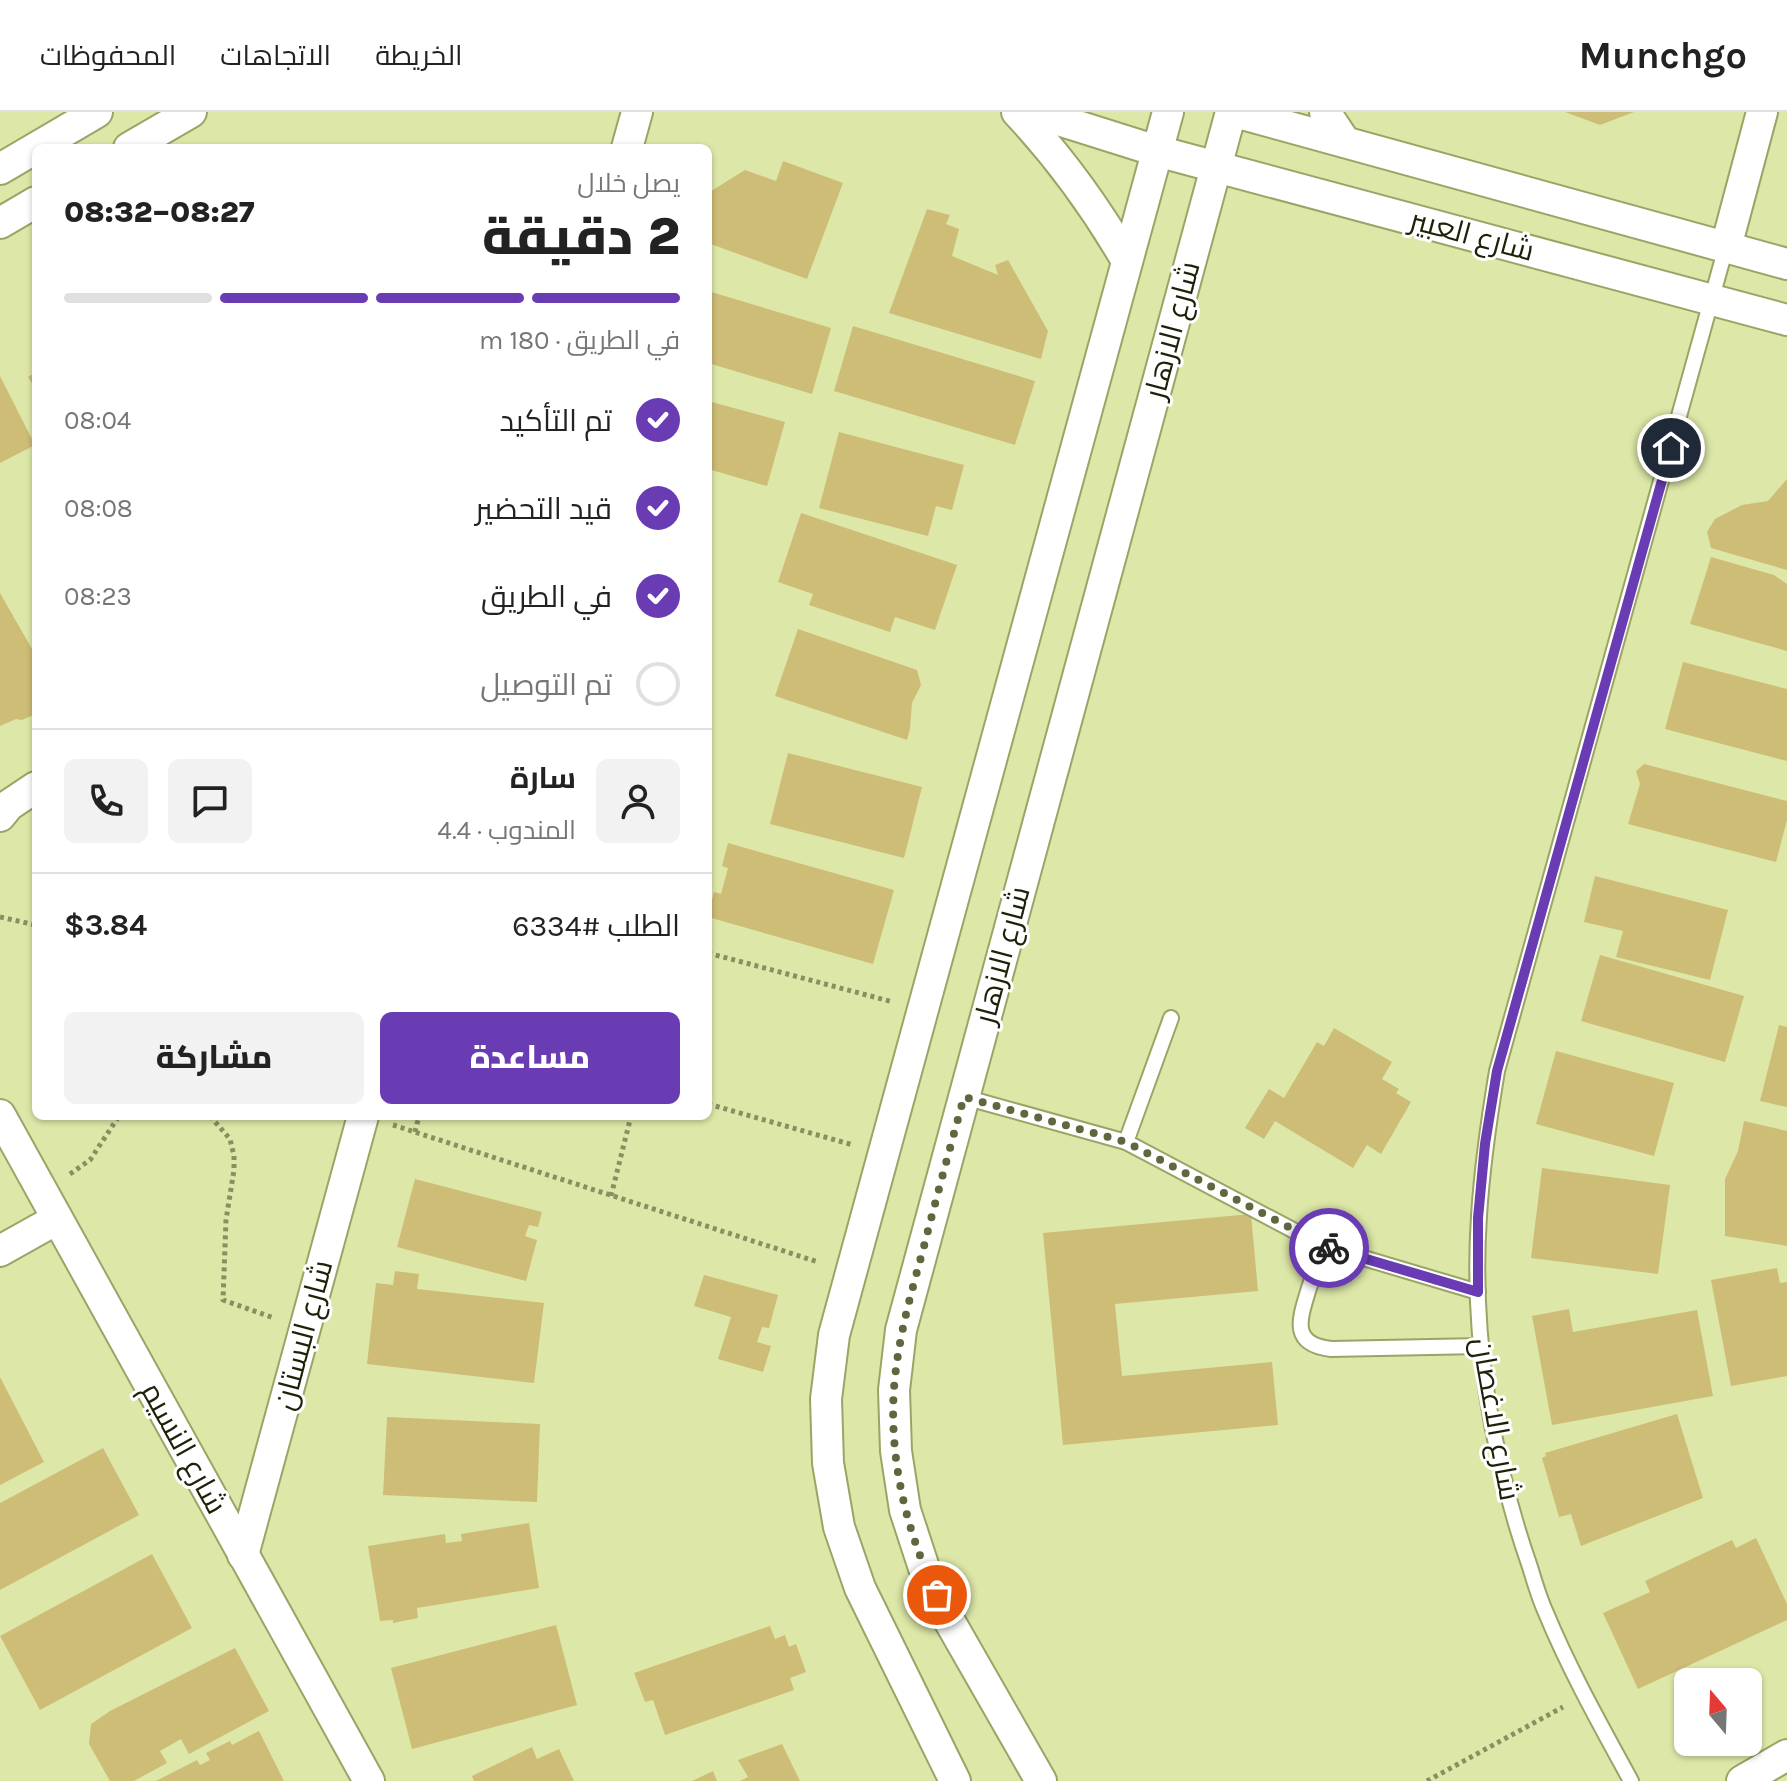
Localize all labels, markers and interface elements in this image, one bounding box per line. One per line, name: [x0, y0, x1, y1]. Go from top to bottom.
text: Munchgo: [1579, 33, 1747, 78]
text: المحفوظات: [40, 39, 176, 72]
text: الاتجاهات: [220, 39, 331, 72]
text: الخريطة: [375, 39, 463, 72]
text: يصل خلال: [577, 168, 680, 199]
text: 08:27–08:32: [64, 194, 255, 230]
street label: شارع العبير: [1403, 201, 1538, 271]
text: 2 دقيقة: [482, 206, 680, 267]
street label: شارع الازهار: [1136, 257, 1210, 405]
text: في الطريق · 180 m: [479, 325, 680, 356]
icon: check: [636, 398, 680, 442]
text: تم التأكيد: [499, 403, 612, 439]
text: 08:04: [64, 405, 131, 436]
pin: [1637, 414, 1705, 482]
icon: home: [1649, 426, 1693, 470]
icon: check: [636, 486, 680, 530]
text: قيد التحضير: [475, 491, 612, 527]
text: 08:08: [64, 493, 133, 524]
icon: check: [636, 574, 680, 618]
text: في الطريق: [481, 579, 612, 615]
text: 08:23: [64, 581, 132, 612]
text: تم التوصيل: [480, 667, 612, 703]
button: phone: [64, 759, 148, 843]
button: chat: [168, 759, 252, 843]
button: person: [596, 759, 680, 843]
text: سارة: [510, 760, 576, 796]
text: المندوب · 4.4: [437, 815, 576, 846]
street label: شارع الازهار: [966, 882, 1040, 1030]
text: $3.84: [64, 907, 147, 943]
text: الطلب #6334: [512, 908, 680, 944]
button: مشاركة: [64, 1012, 364, 1104]
button: مساعدة: [380, 1012, 680, 1104]
courier: [1289, 1208, 1369, 1288]
icon: bike: [1307, 1226, 1351, 1270]
street label: شارع البستان: [266, 1256, 342, 1414]
street label: شارع الاغصان: [1462, 1335, 1528, 1504]
street label: شارع النسيم: [131, 1376, 235, 1521]
pin: [903, 1561, 971, 1629]
icon: bag: [915, 1573, 959, 1617]
north arrow: [1674, 1668, 1762, 1756]
map controls: [1674, 1668, 1762, 1756]

